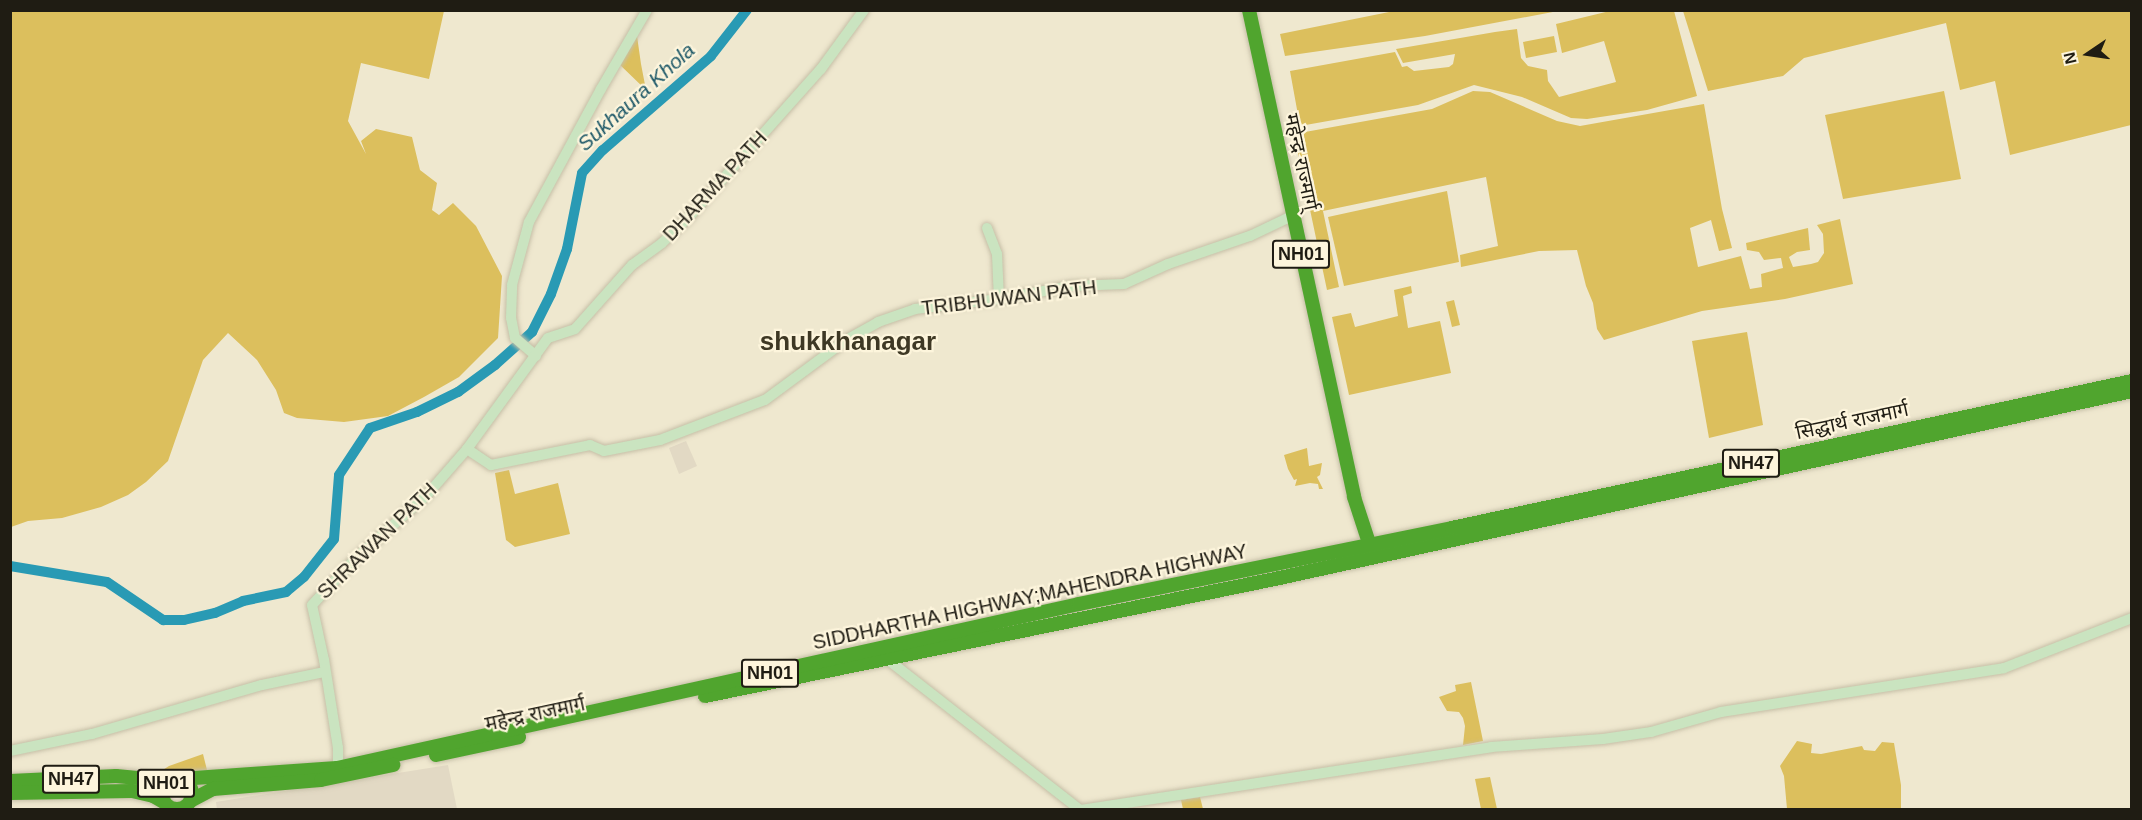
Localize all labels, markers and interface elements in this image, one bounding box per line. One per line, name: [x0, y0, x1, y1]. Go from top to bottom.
north arrow: [2058, 24, 2118, 84]
water label: Sukhaura Khola: [572, 38, 700, 156]
text: N: [2060, 51, 2080, 66]
street label: महेन्द्र राज्मार्ग्: [1279, 112, 1323, 212]
street label: DHARMA PATH: [658, 126, 772, 246]
road number: NH01: [1271, 239, 1331, 269]
street label: TRIBHUWAN PATH: [920, 275, 1098, 321]
district label: shukkhanagar: [760, 326, 936, 358]
street label: सिद्धार्थ राजमार्ग: [1793, 397, 1911, 445]
road number: NH47: [1721, 448, 1781, 478]
street label: SHRAWAN PATH: [312, 478, 442, 604]
street label: SIDDHARTHA HIGHWAY;MAHENDRA HIGHWAY: [809, 539, 1251, 655]
road number: NH01: [740, 658, 800, 688]
street label: महेन्द्र राजमार्ग: [483, 692, 587, 736]
road number: NH47: [41, 764, 101, 794]
road number: NH01: [136, 768, 196, 798]

